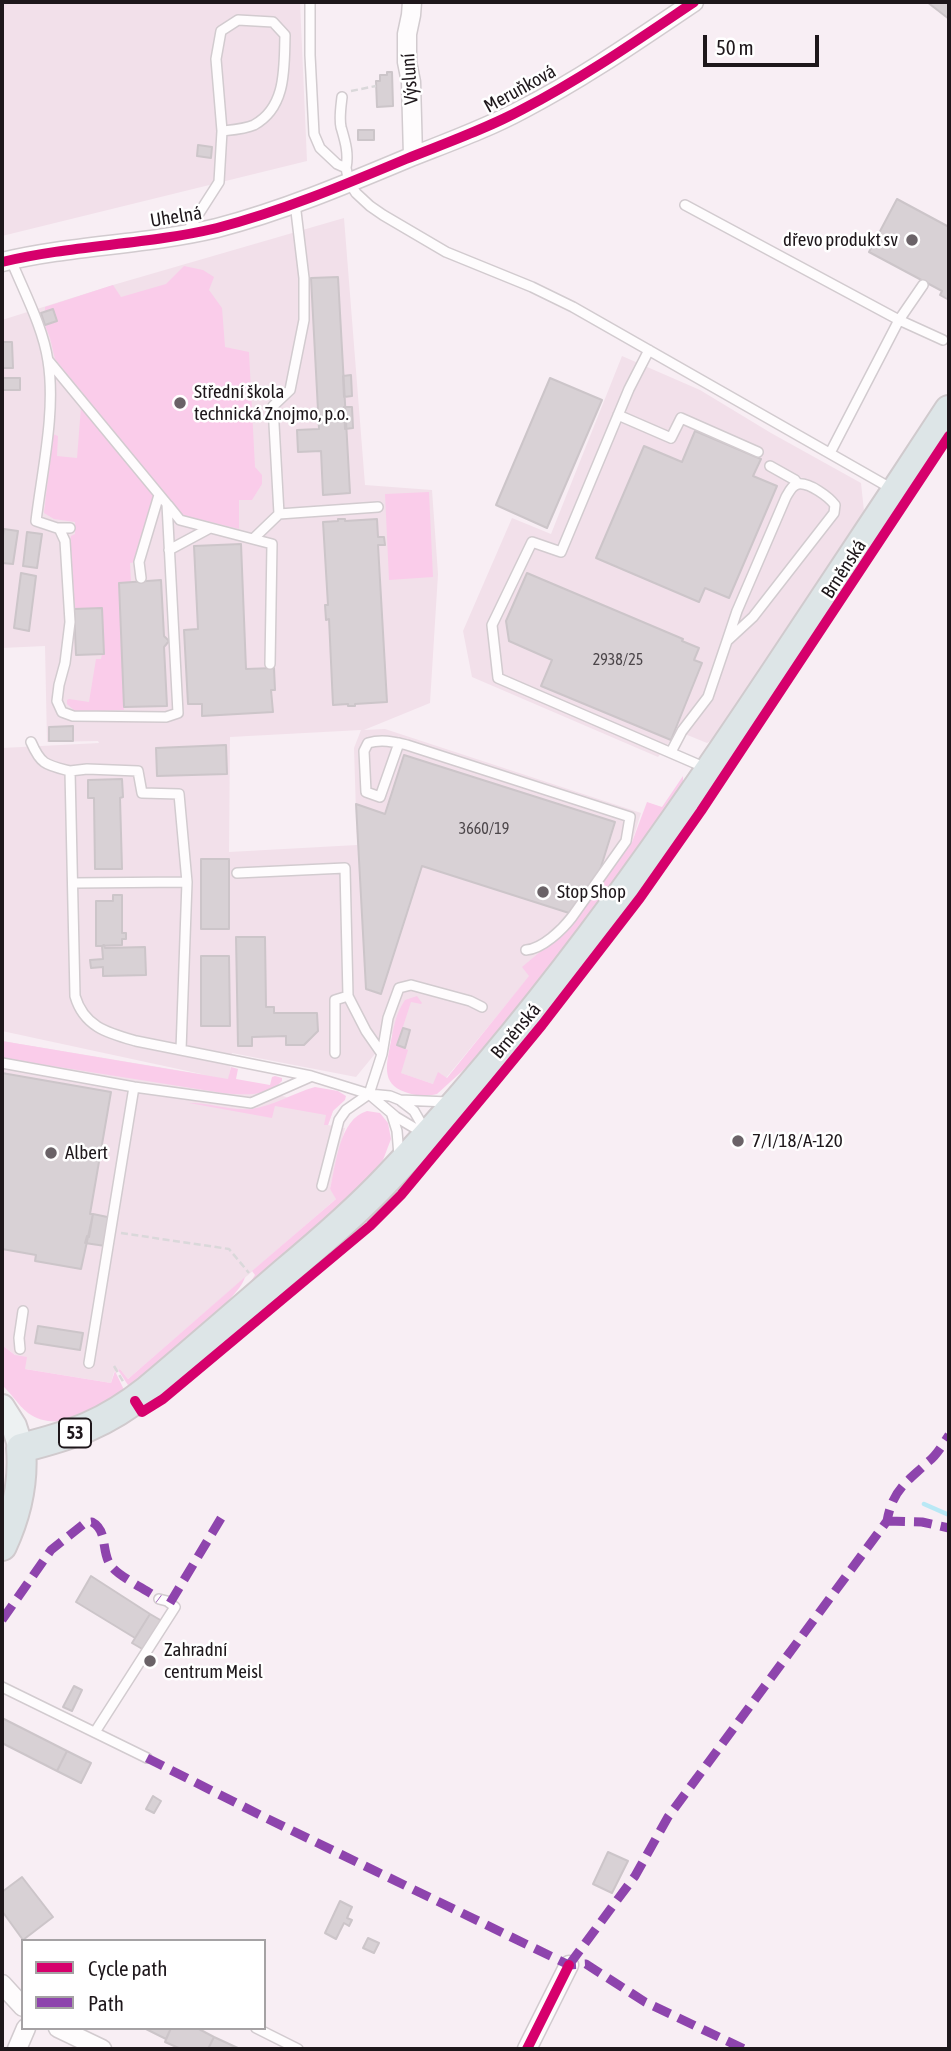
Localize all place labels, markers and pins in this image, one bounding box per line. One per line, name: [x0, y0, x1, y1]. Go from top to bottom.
place label: dřevo produkt sv: [783, 229, 898, 251]
marker: dřevo produkt sv: [904, 232, 920, 248]
place label: Střední škola technická Znojmo, p.o.: [194, 381, 349, 425]
marker: Střední škola technická Znojmo, p.o.: [172, 395, 188, 411]
place label: Stop Shop: [557, 881, 626, 903]
marker: Stop Shop: [535, 884, 551, 900]
place label: 7/I/18/A-120: [752, 1130, 843, 1152]
marker: 7/I/18/A-120: [730, 1133, 746, 1149]
place label: Albert: [65, 1142, 108, 1164]
marker: Albert: [43, 1145, 59, 1161]
place label: Zahradní centrum Meisl: [164, 1639, 263, 1683]
marker: Zahradní centrum Meisl: [142, 1653, 158, 1669]

